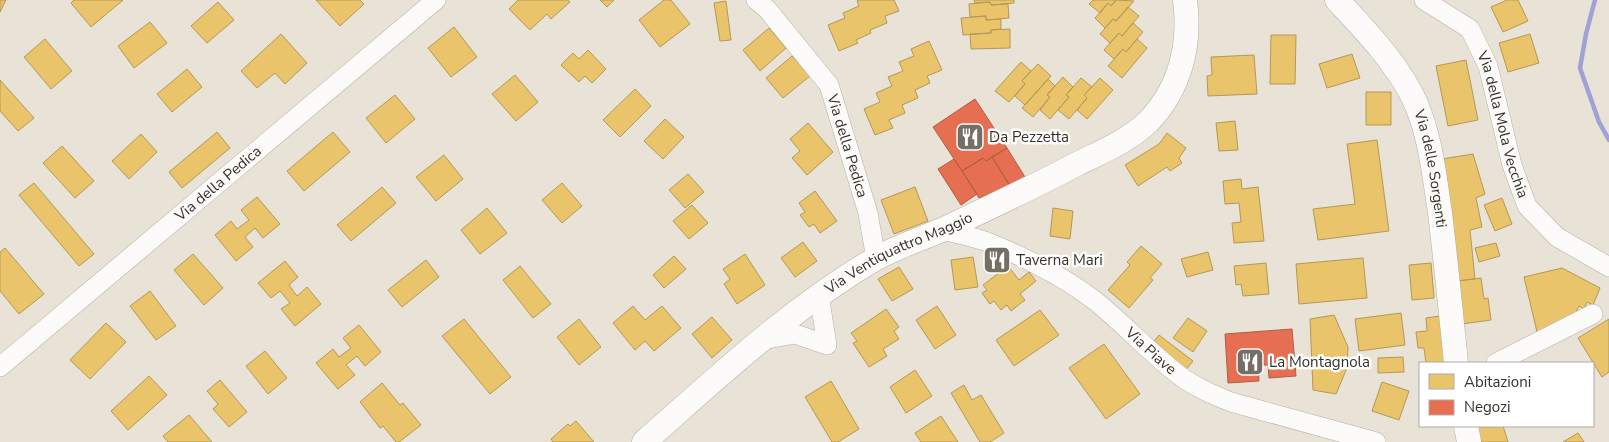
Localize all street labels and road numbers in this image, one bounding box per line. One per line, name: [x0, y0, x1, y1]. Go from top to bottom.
street label: Via della Mola Vecchia: [1472, 47, 1533, 201]
street label: Via della Pedica: [822, 91, 873, 200]
street label: Via delle Sorgenti: [1409, 106, 1452, 229]
street label: Via della Pedica: [170, 141, 266, 226]
street label: Via Ventiquattro Maggio: [820, 207, 976, 299]
street label: Via Piave: [1120, 322, 1181, 379]

